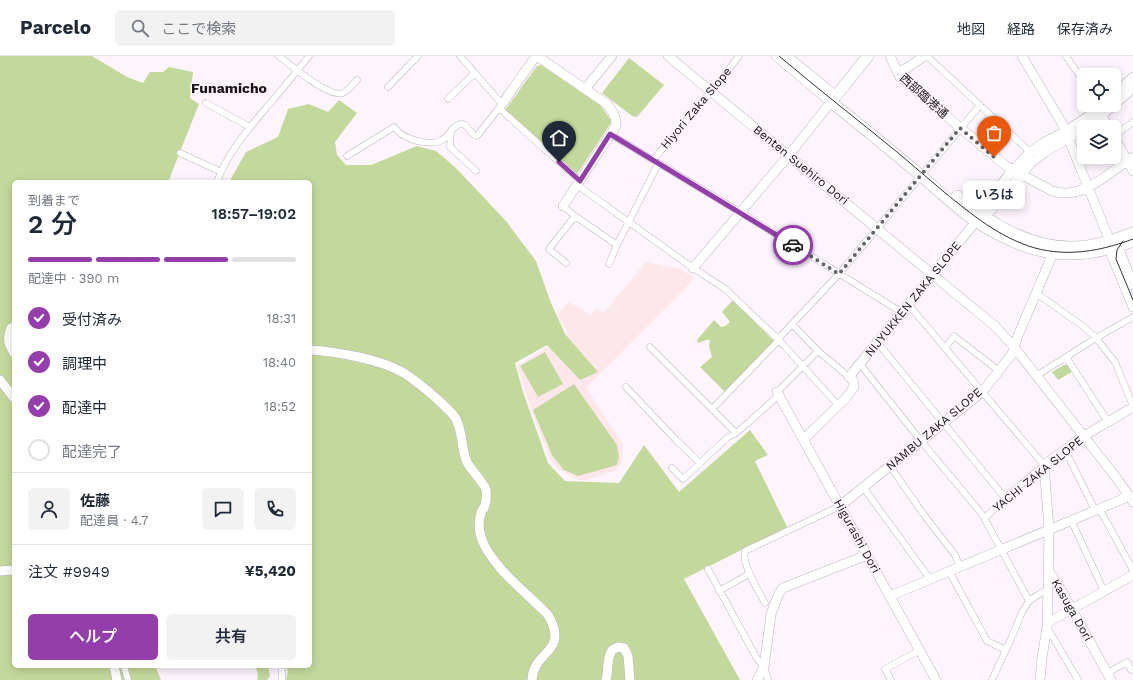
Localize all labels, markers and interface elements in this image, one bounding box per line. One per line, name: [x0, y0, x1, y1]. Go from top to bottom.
search box: [115, 10, 395, 46]
text: Parcelo: [20, 16, 91, 39]
icon: search: [129, 17, 151, 39]
text: ここで検索: [161, 20, 236, 38]
text: 地図: [957, 21, 985, 37]
text: 経路: [1007, 21, 1035, 37]
text: 保存済み: [1057, 21, 1113, 37]
street label: Hiyori Zaka Slope: [658, 64, 734, 152]
map controls: [1077, 68, 1121, 164]
button: locate: [1077, 68, 1121, 112]
street label: 西部臨港通: [897, 71, 951, 121]
district label: Funamicho: [191, 80, 267, 96]
pin: [977, 116, 1011, 157]
button: layers: [1077, 120, 1121, 164]
pin: [542, 121, 576, 162]
street label: Benten Suehiro Dori: [751, 122, 851, 208]
icon: bag: [983, 122, 1005, 144]
icon: home: [548, 127, 570, 149]
callout: いろは: [963, 181, 1025, 209]
text: いろは: [974, 187, 1014, 202]
text: 到着まで: [28, 193, 80, 208]
text: 18:57–19:02: [211, 205, 296, 223]
text: 2 分: [28, 209, 77, 239]
courier: [773, 225, 813, 265]
icon: car: [782, 234, 804, 256]
street label: NIJYUKKEN ZAKA SLOPE: [862, 238, 964, 359]
text: 配達中 · 390 m: [28, 271, 119, 286]
icon: check: [28, 307, 50, 329]
text: 受付済み: [62, 311, 122, 329]
text: 18:31: [266, 311, 296, 326]
icon: check: [28, 351, 50, 373]
text: 調理中: [62, 355, 107, 373]
text: 18:40: [263, 355, 296, 370]
street label: NAMBU ZAKA SLOPE: [883, 385, 985, 473]
icon: check: [28, 395, 50, 417]
text: 配達中: [62, 399, 107, 417]
text: 18:52: [264, 399, 296, 414]
street label: YACHI ZAKA SLOPE: [990, 433, 1086, 515]
text: 配達完了: [62, 443, 122, 461]
button: person: [28, 488, 70, 530]
button: chat: [202, 488, 244, 530]
button: phone: [254, 488, 296, 530]
text: 佐藤: [80, 492, 110, 510]
street label: Higurashi Dori: [831, 497, 883, 575]
text: 配達員 · 4.7: [80, 513, 148, 528]
text: ¥5,420: [245, 562, 296, 580]
text: 注文 #9949: [28, 563, 110, 581]
street label: Kasuga Dori: [1049, 577, 1095, 643]
button: ヘルプ: [28, 614, 158, 660]
button: 共有: [166, 614, 296, 660]

